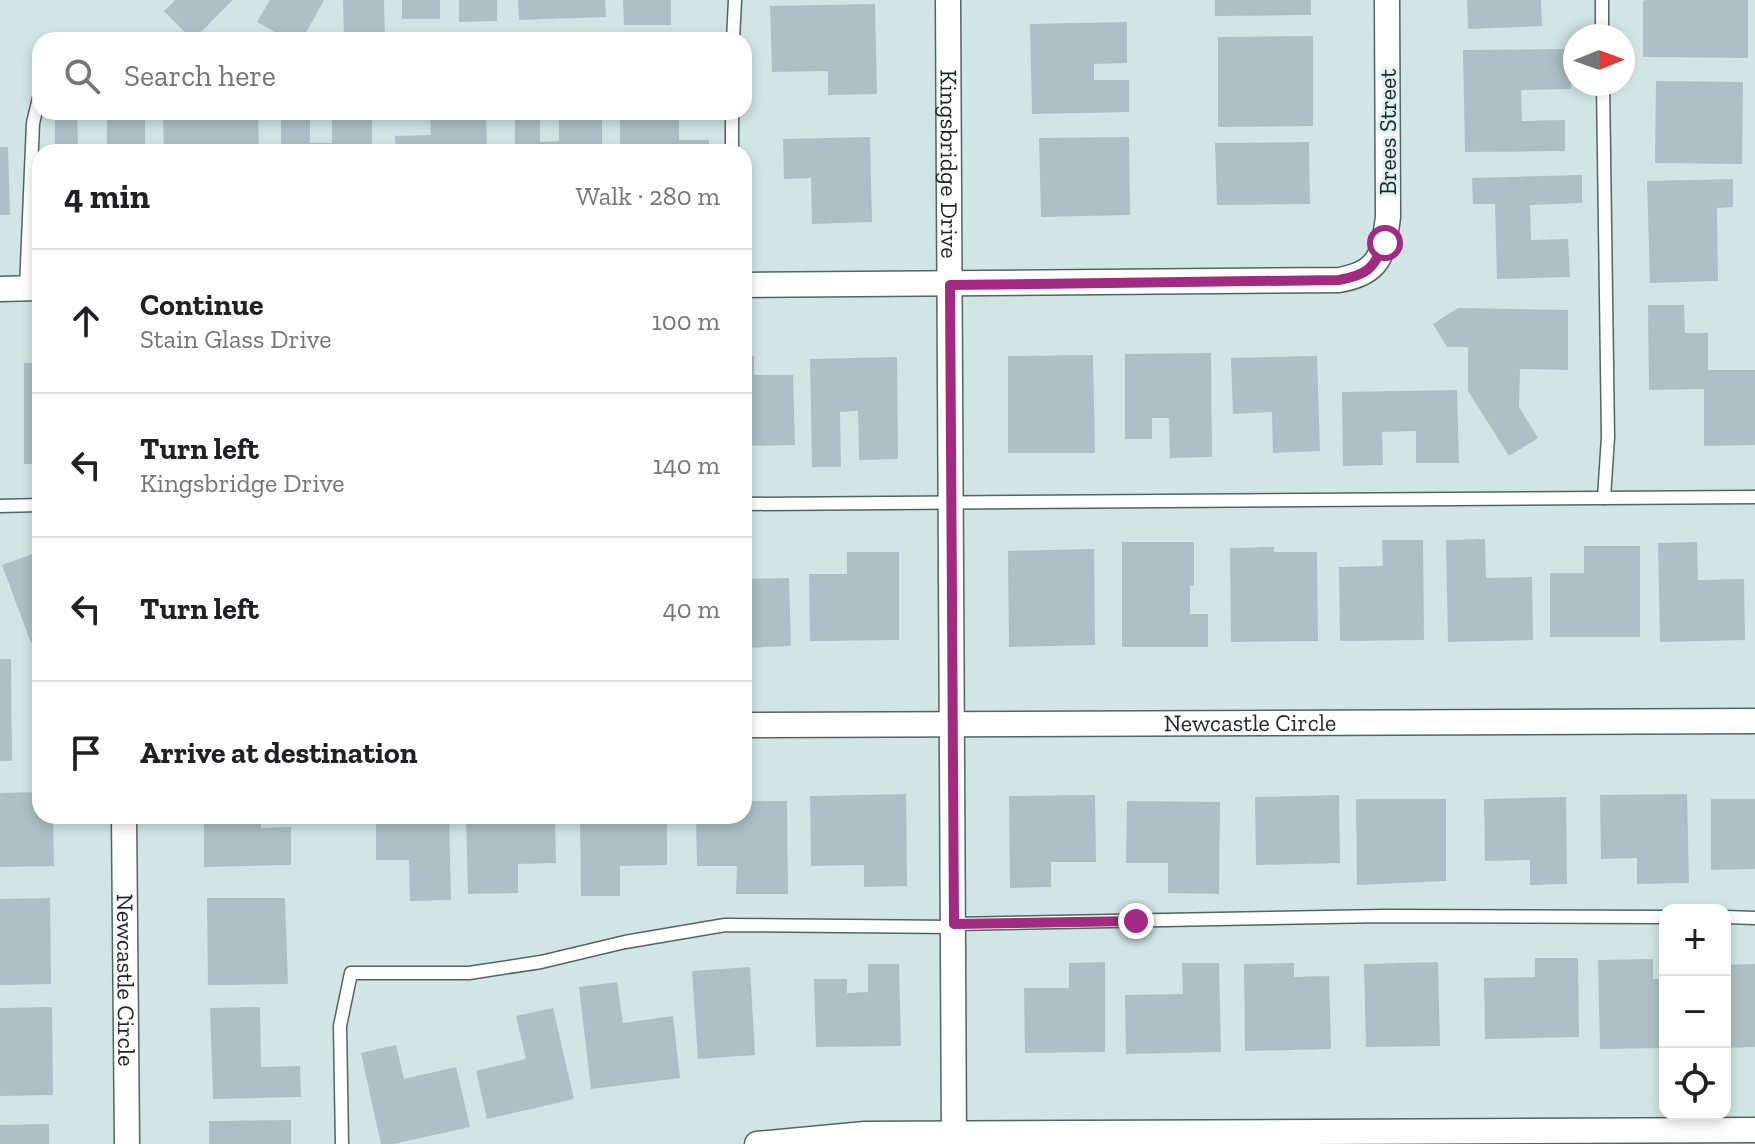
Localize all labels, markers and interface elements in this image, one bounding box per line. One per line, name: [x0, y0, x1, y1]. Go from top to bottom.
north arrow: [1563, 24, 1635, 96]
search box: [32, 32, 752, 120]
icon: search: [60, 54, 104, 98]
text: Search here: [124, 58, 276, 94]
street label: Kingsbridge Drive: [934, 69, 964, 258]
street label: Brees Street: [1373, 69, 1402, 195]
text: 4 min: [64, 176, 150, 217]
text: Walk · 280 m: [576, 180, 720, 212]
route start: [1367, 225, 1403, 261]
text: Continue: [140, 287, 264, 323]
icon: ahead: [64, 299, 108, 343]
text: 100 m: [652, 305, 720, 337]
text: Stain Glass Drive: [140, 323, 331, 355]
text: Turn left: [140, 431, 259, 467]
icon: left: [64, 443, 108, 487]
text: 140 m: [653, 449, 720, 481]
text: Kingsbridge Drive: [140, 467, 344, 499]
icon: left: [64, 587, 108, 631]
text: Turn left: [140, 591, 259, 627]
text: 40 m: [663, 593, 720, 625]
street label: Newcastle Circle: [1164, 708, 1336, 737]
icon: arrive: [64, 731, 108, 775]
text: Arrive at destination: [140, 735, 417, 771]
street label: Newcastle Circle: [111, 893, 141, 1066]
route end: [1118, 903, 1154, 939]
map controls: [1659, 904, 1731, 1120]
button: +: [1659, 904, 1731, 976]
button: −: [1659, 976, 1731, 1048]
button: locate: [1659, 1048, 1731, 1120]

